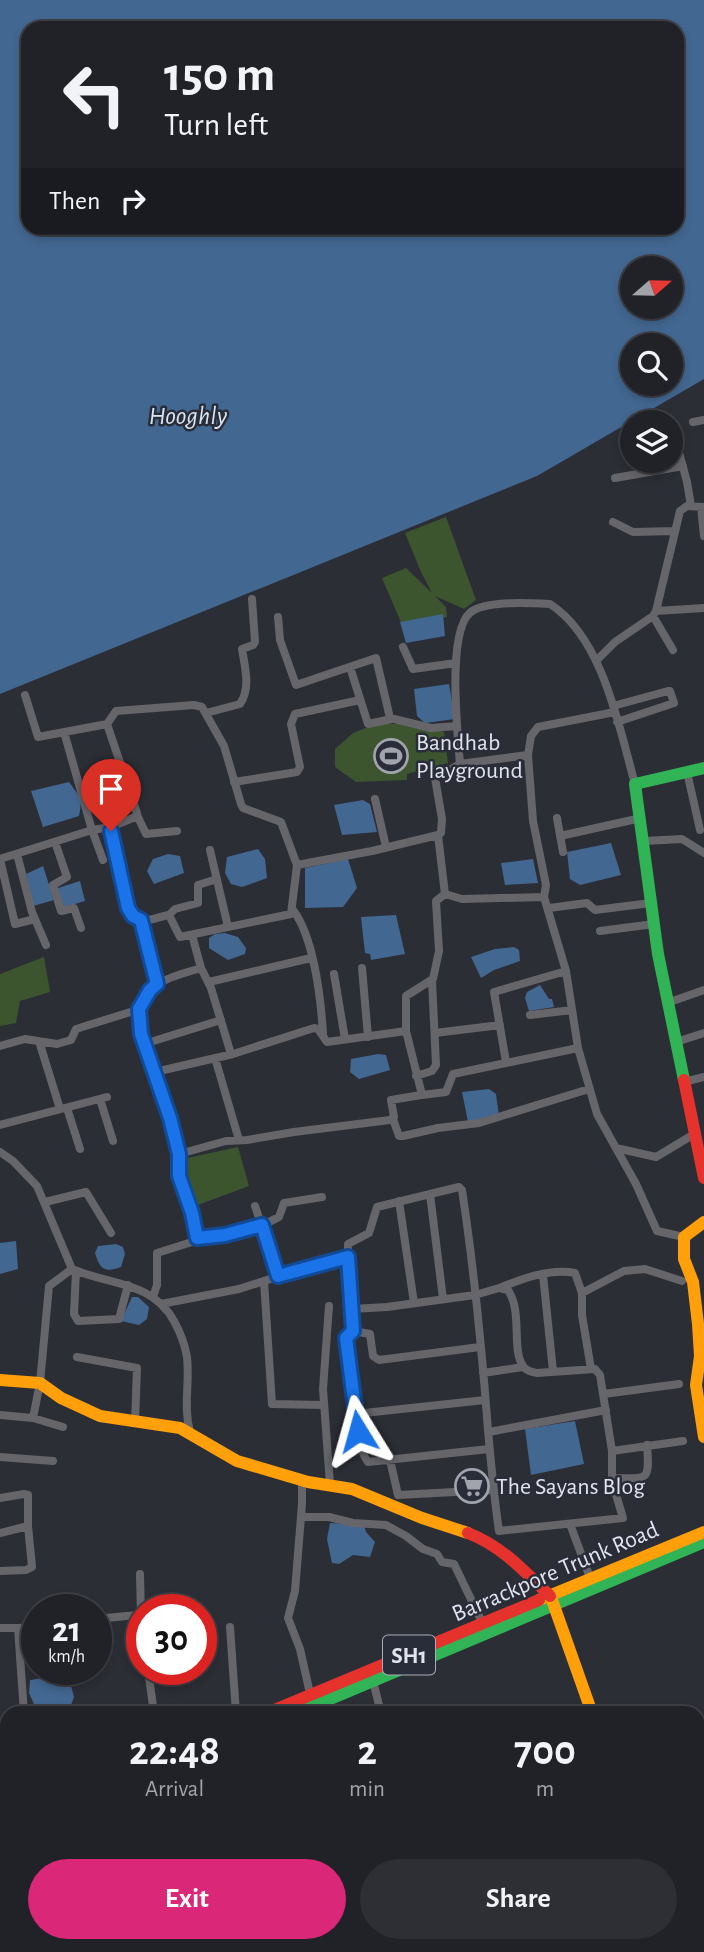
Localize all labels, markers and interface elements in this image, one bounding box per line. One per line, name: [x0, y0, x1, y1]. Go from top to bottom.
icon: left: [49, 49, 140, 140]
text: 150 m: [164, 51, 275, 100]
text: Turn left: [164, 109, 268, 141]
icon: right: [114, 182, 152, 220]
text: Then: [49, 188, 100, 214]
north arrow: [620, 256, 682, 318]
map controls: [620, 256, 683, 473]
button: search: [620, 333, 683, 396]
water label: Hooghly: [149, 403, 228, 429]
button: layers: [620, 410, 683, 473]
place label: Bandhab Playground: [416, 731, 523, 783]
sports icon: Bandhab Playground: [372, 737, 410, 775]
pin: [81, 759, 141, 831]
icon: arrive: [92, 770, 130, 808]
position arrow: [321, 1394, 395, 1468]
supermarket icon: The Sayans Blog: [453, 1467, 491, 1505]
place label: The Sayans Blog: [496, 1475, 645, 1499]
street label: Barrackpore Trunk Road: [449, 1518, 662, 1626]
speed limit sign: 30: [126, 1594, 217, 1685]
text: 21: [52, 1613, 81, 1648]
road number: SH1: [383, 1636, 435, 1674]
text: km/h: [48, 1648, 85, 1666]
text: 22:48: [129, 1730, 220, 1772]
text: 2: [357, 1730, 377, 1772]
text: 700: [514, 1730, 576, 1772]
text: Arrival: [145, 1778, 204, 1801]
text: min: [349, 1778, 385, 1801]
text: m: [536, 1778, 554, 1801]
button: Exit: [28, 1859, 346, 1939]
button: Share: [360, 1859, 677, 1939]

